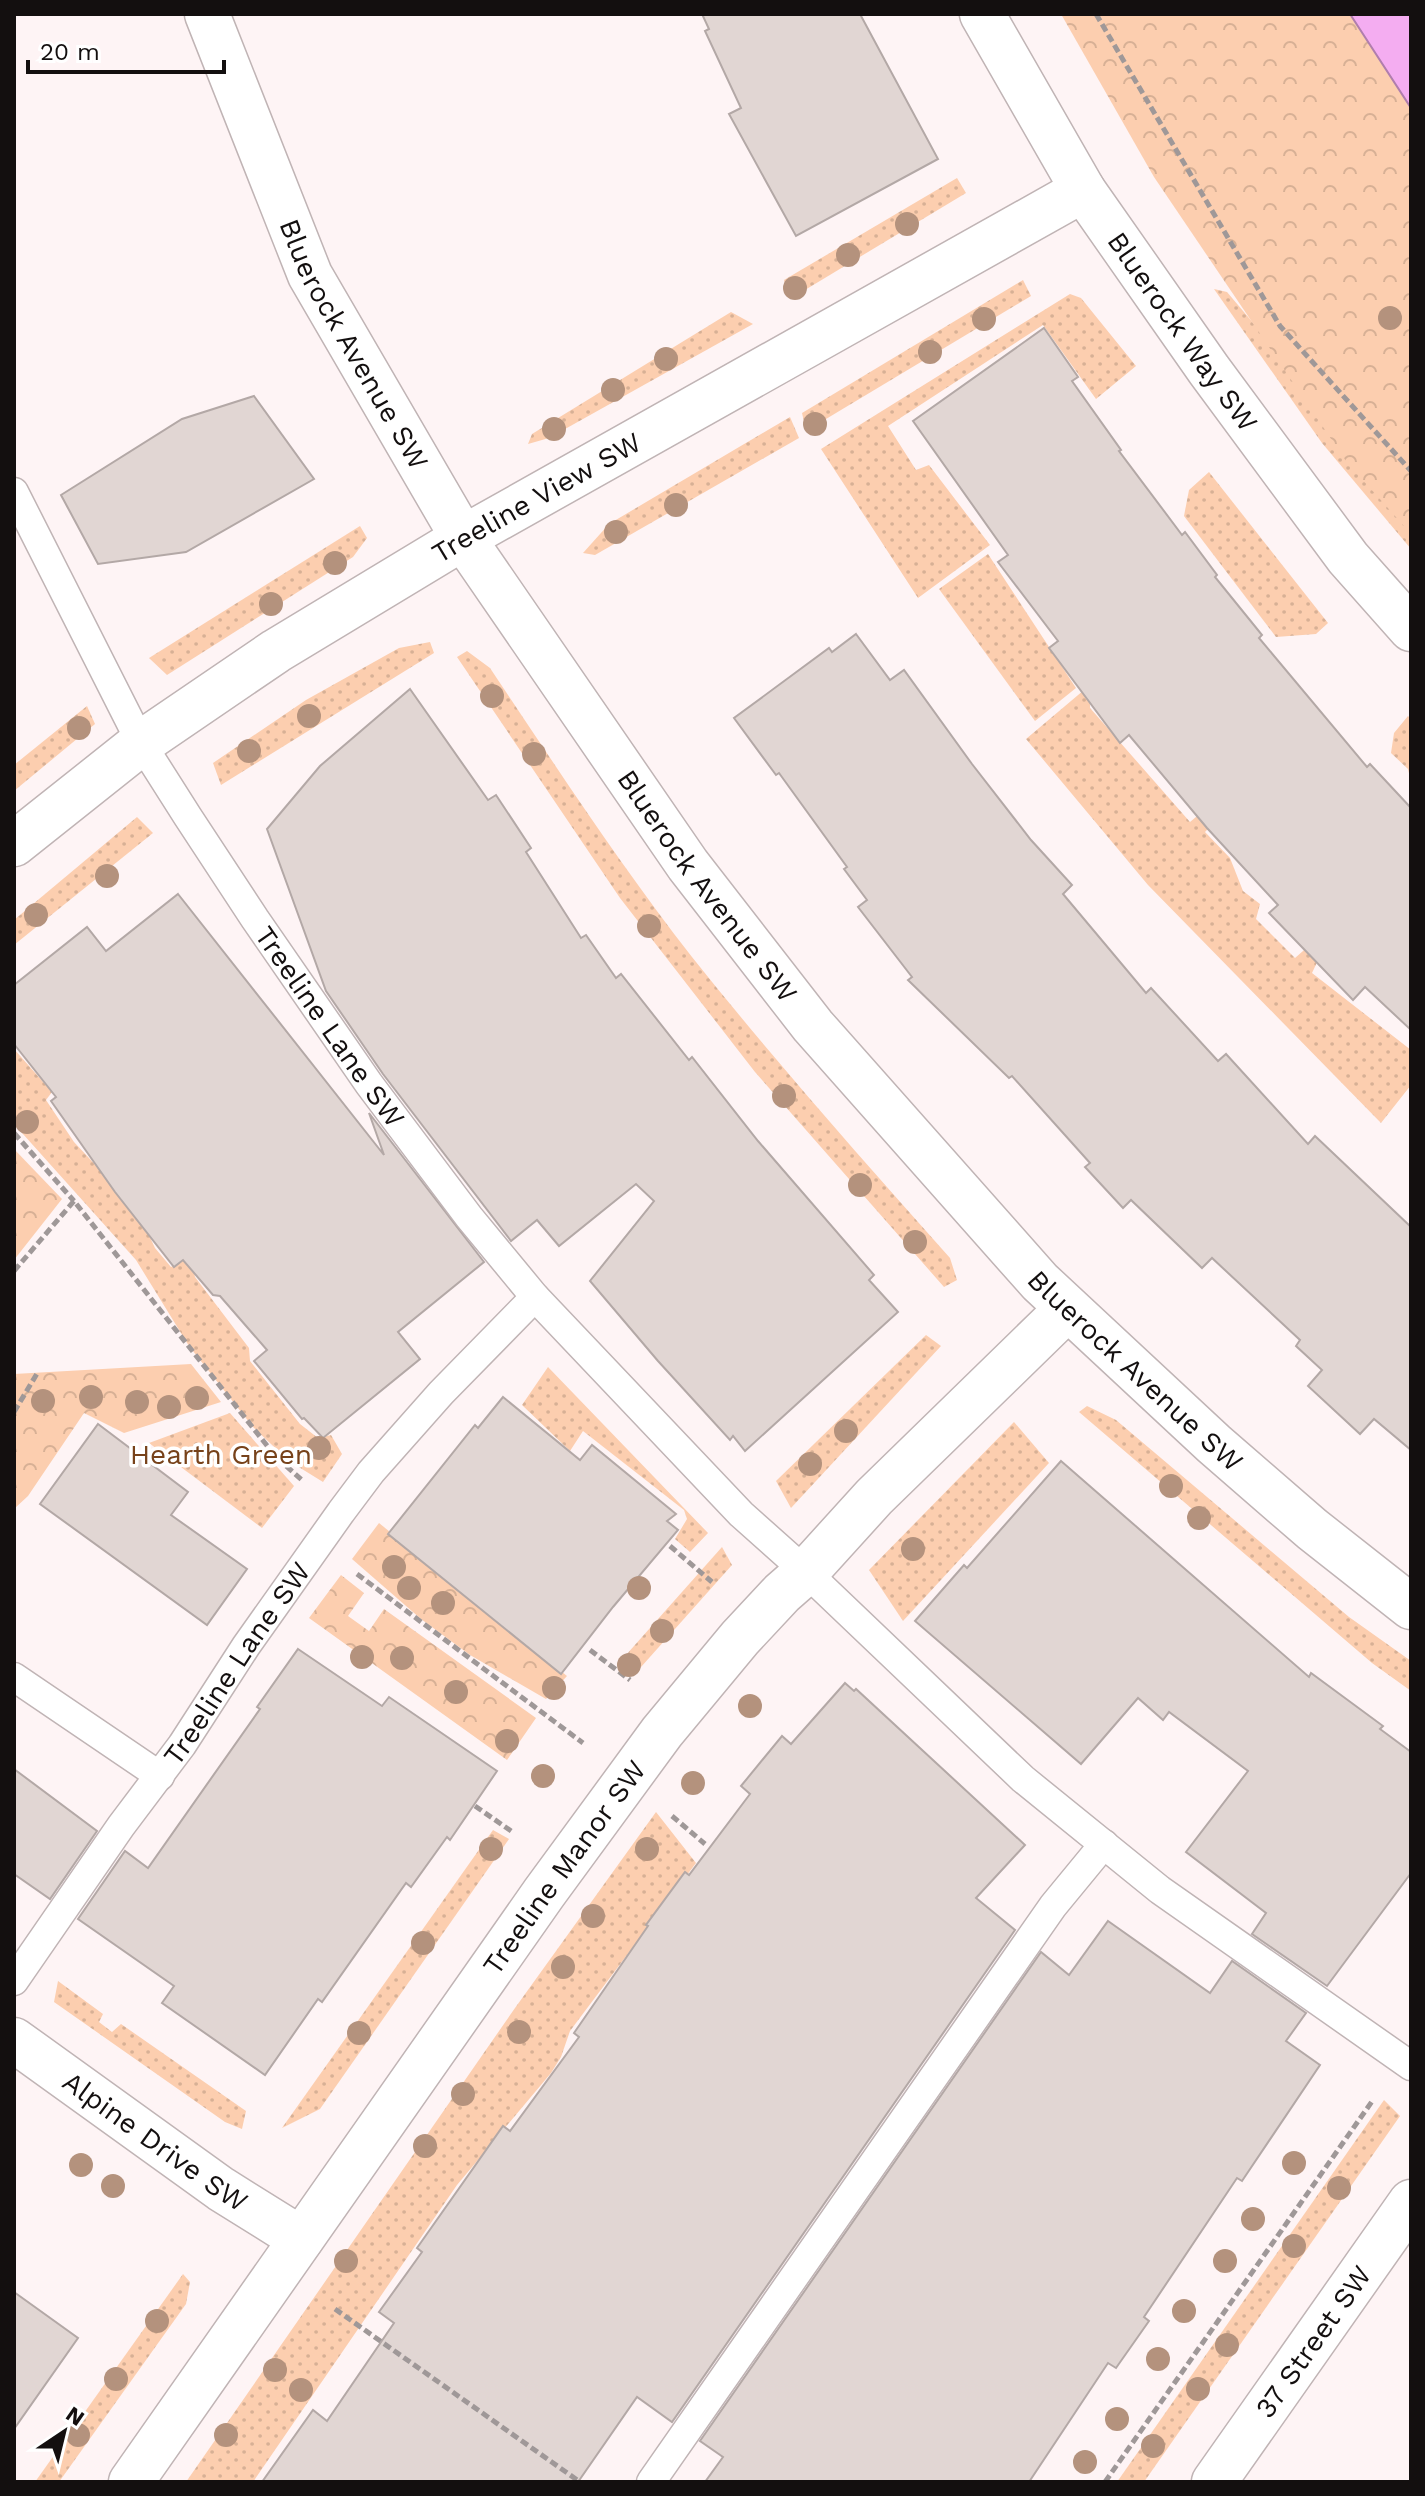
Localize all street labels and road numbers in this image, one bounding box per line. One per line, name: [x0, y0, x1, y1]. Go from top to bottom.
street label: Bluerock Avenue SW: [273, 214, 436, 475]
street label: Bluerock Way SW: [1101, 225, 1265, 438]
street label: Treeline View SW: [426, 425, 647, 569]
street label: Bluerock Avenue SW: [611, 763, 804, 1008]
street label: Treeline Lane SW: [248, 920, 412, 1133]
street label: Bluerock Avenue SW: [1021, 1263, 1250, 1478]
street label: Treeline Lane SW: [156, 1555, 317, 1771]
street label: Treeline Manor SW: [476, 1754, 652, 1981]
street label: Alpine Drive SW: [57, 2064, 254, 2218]
street label: 37 Street SW: [1248, 2259, 1378, 2424]

